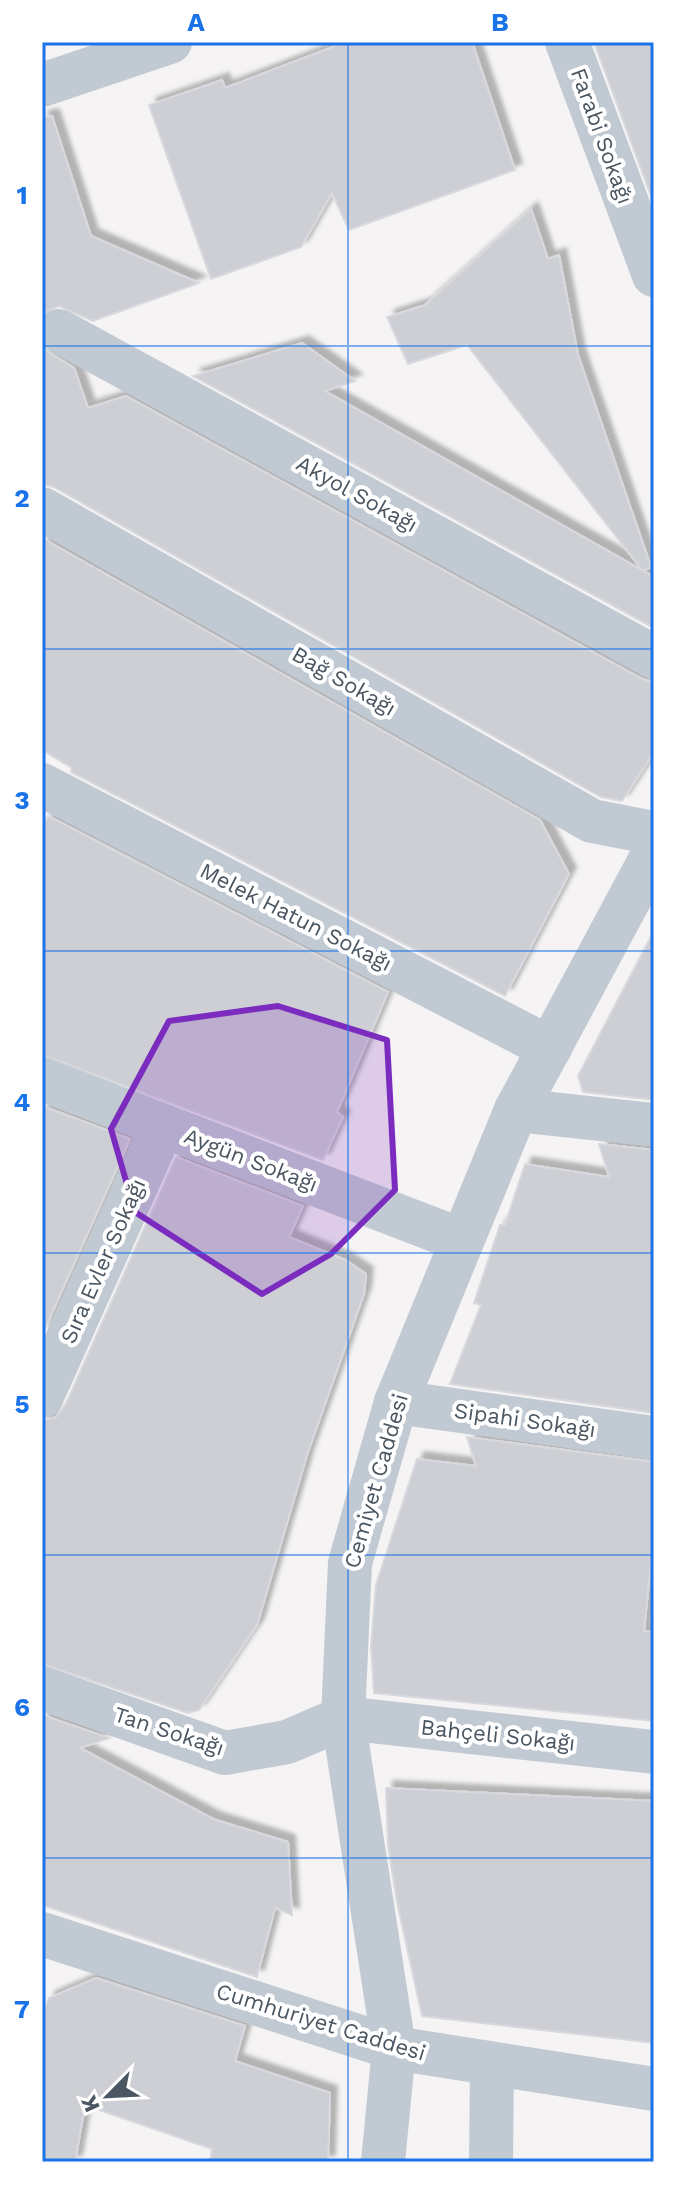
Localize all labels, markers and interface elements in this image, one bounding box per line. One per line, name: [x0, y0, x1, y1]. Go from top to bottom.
text: A: [187, 7, 205, 37]
text: B: [491, 7, 509, 37]
street label: Farabi Sokağı: [566, 65, 638, 207]
text: 1: [16, 180, 28, 210]
street label: Akyol Sokağı: [292, 450, 422, 538]
text: 2: [14, 483, 30, 513]
street label: Bağ Sokağı: [288, 641, 400, 721]
text: 3: [14, 785, 30, 815]
street label: Melek Hatun Sokağı: [196, 858, 396, 976]
text: 4: [14, 1087, 31, 1117]
street label: Aygün Sokağı: [181, 1123, 321, 1197]
street label: Sıra Evler Sokağı: [55, 1175, 151, 1347]
text: 5: [14, 1389, 30, 1419]
street label: Cemiyet Caddesi: [339, 1391, 413, 1571]
street label: Sipahi Sokağı: [453, 1398, 597, 1442]
text: 6: [14, 1692, 30, 1722]
street label: Tan Sokağı: [111, 1701, 227, 1761]
street label: Bahçeli Sokağı: [420, 1714, 576, 1756]
street label: Cumhuriyet Caddesi: [213, 1978, 429, 2066]
text: 7: [14, 1994, 30, 2024]
north arrow: [68, 2056, 148, 2136]
text: K: [75, 2091, 105, 2116]

